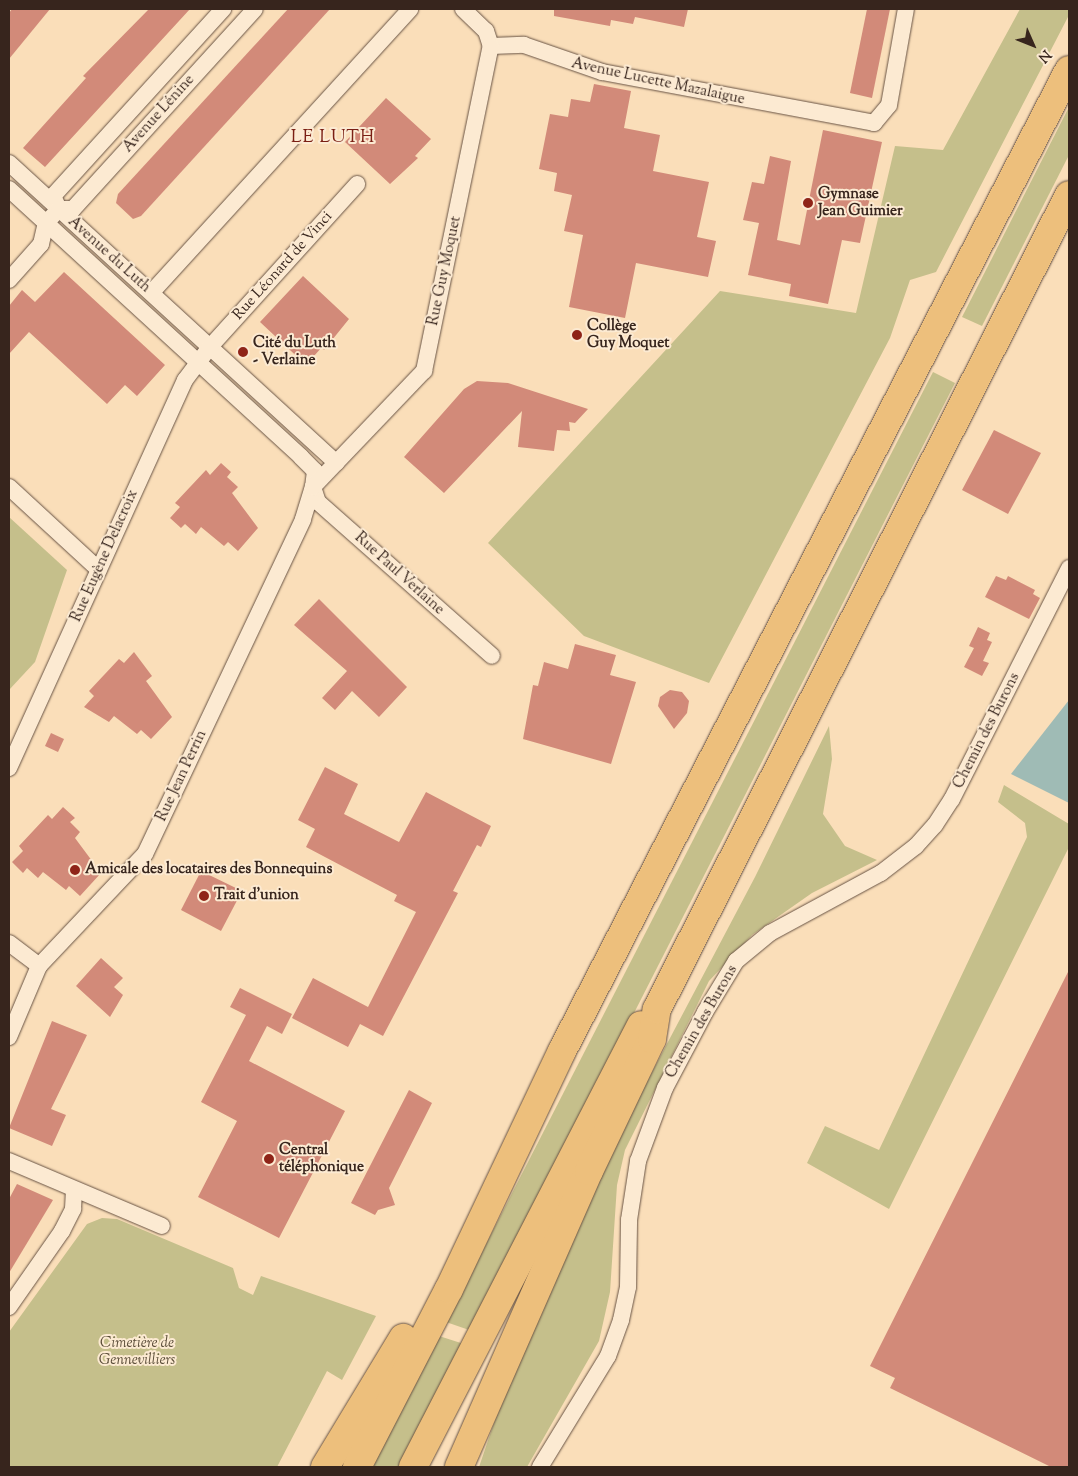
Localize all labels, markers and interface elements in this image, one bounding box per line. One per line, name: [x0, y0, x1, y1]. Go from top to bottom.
north arrow: [1008, 20, 1058, 70]
text: N: [1033, 44, 1055, 66]
street label: Avenue Lucette Mazalaigue: [570, 55, 746, 109]
street label: Avenue Lénine: [119, 71, 199, 157]
district label: LE LUTH: [290, 127, 376, 149]
place label: Gymnase Jean Guimier: [818, 185, 903, 220]
marker: Gymnase Jean Guimier: [802, 197, 814, 209]
street label: Rue Léonard de Vinci: [229, 208, 337, 324]
street label: Avenue du Luth: [64, 213, 154, 297]
street label: Rue Guy Moquet: [425, 215, 465, 327]
place label: Collège Guy Moquet: [587, 317, 669, 352]
marker: Collège Guy Moquet: [571, 329, 583, 341]
place label: Cité du Luth - Verlaine: [253, 334, 336, 369]
marker: Cité du Luth - Verlaine: [237, 346, 249, 358]
street label: Rue Eugène Delacroix: [68, 487, 142, 625]
street label: Rue Paul Verlaine: [350, 529, 448, 619]
street label: Chemin des Burons: [950, 670, 1024, 792]
street label: Rue Jean Perrin: [153, 727, 211, 825]
place label: Amicale des locataires des Bonnequins: [85, 861, 332, 879]
marker: Amicale des locataires des Bonnequins: [69, 864, 81, 876]
place label: Trait d’union: [214, 887, 299, 905]
marker: Trait d’union: [198, 890, 210, 902]
street label: Chemin des Burons: [662, 962, 742, 1082]
place label: Central téléphonique: [279, 1141, 364, 1176]
marker: Central téléphonique: [263, 1153, 275, 1165]
park label: Cimetière de Gennevilliers: [99, 1334, 175, 1369]

